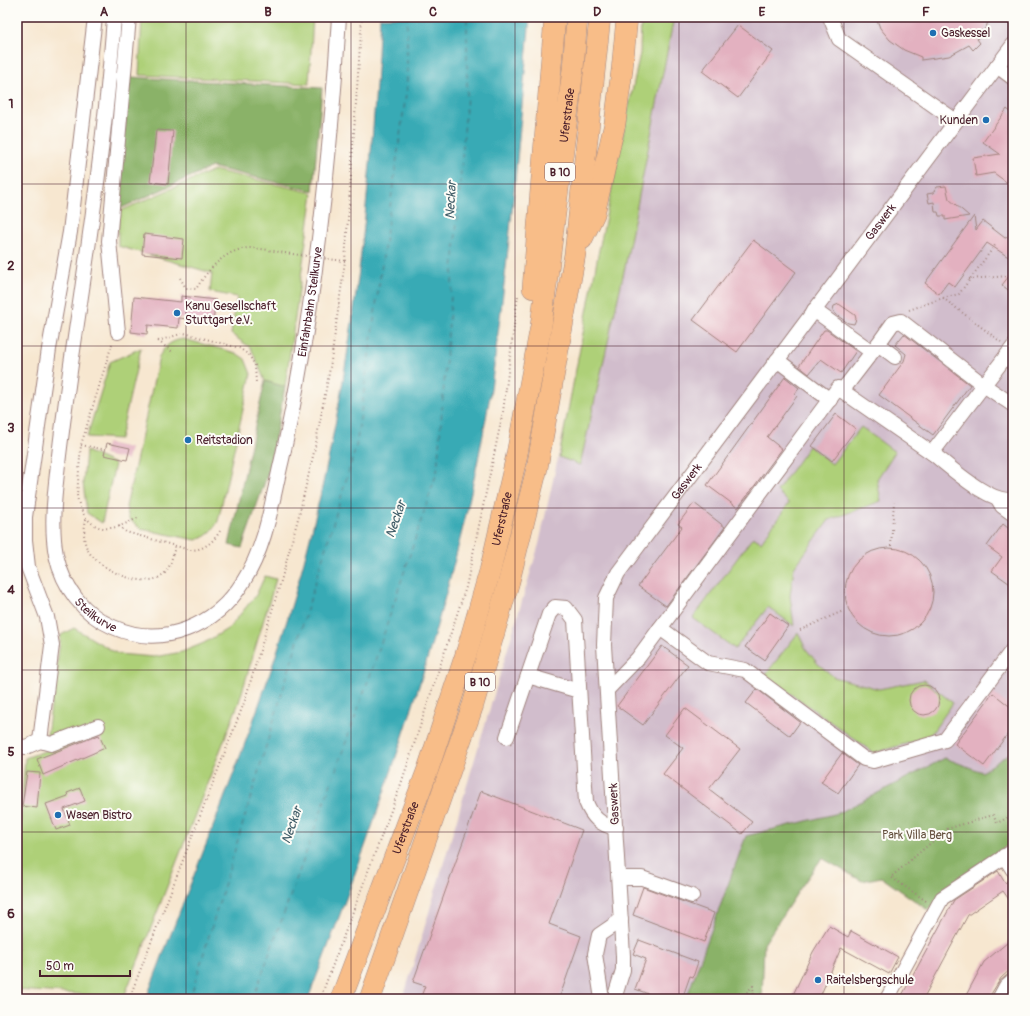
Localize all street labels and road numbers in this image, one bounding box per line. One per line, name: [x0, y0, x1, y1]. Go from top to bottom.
street label: Uferstraße: [557, 87, 579, 144]
road number: B 10: [545, 163, 575, 181]
street label: Gaswerk: [862, 201, 900, 244]
street label: Einfahrbahn Steilkurve: [295, 246, 326, 358]
street label: Gaswerk: [668, 460, 706, 503]
street label: Uferstraße: [489, 490, 516, 547]
street label: Steilkurve: [71, 595, 119, 636]
road number: B 10: [465, 673, 495, 691]
street label: Gaswerk: [606, 783, 623, 825]
street label: Uferstraße: [389, 800, 423, 856]

